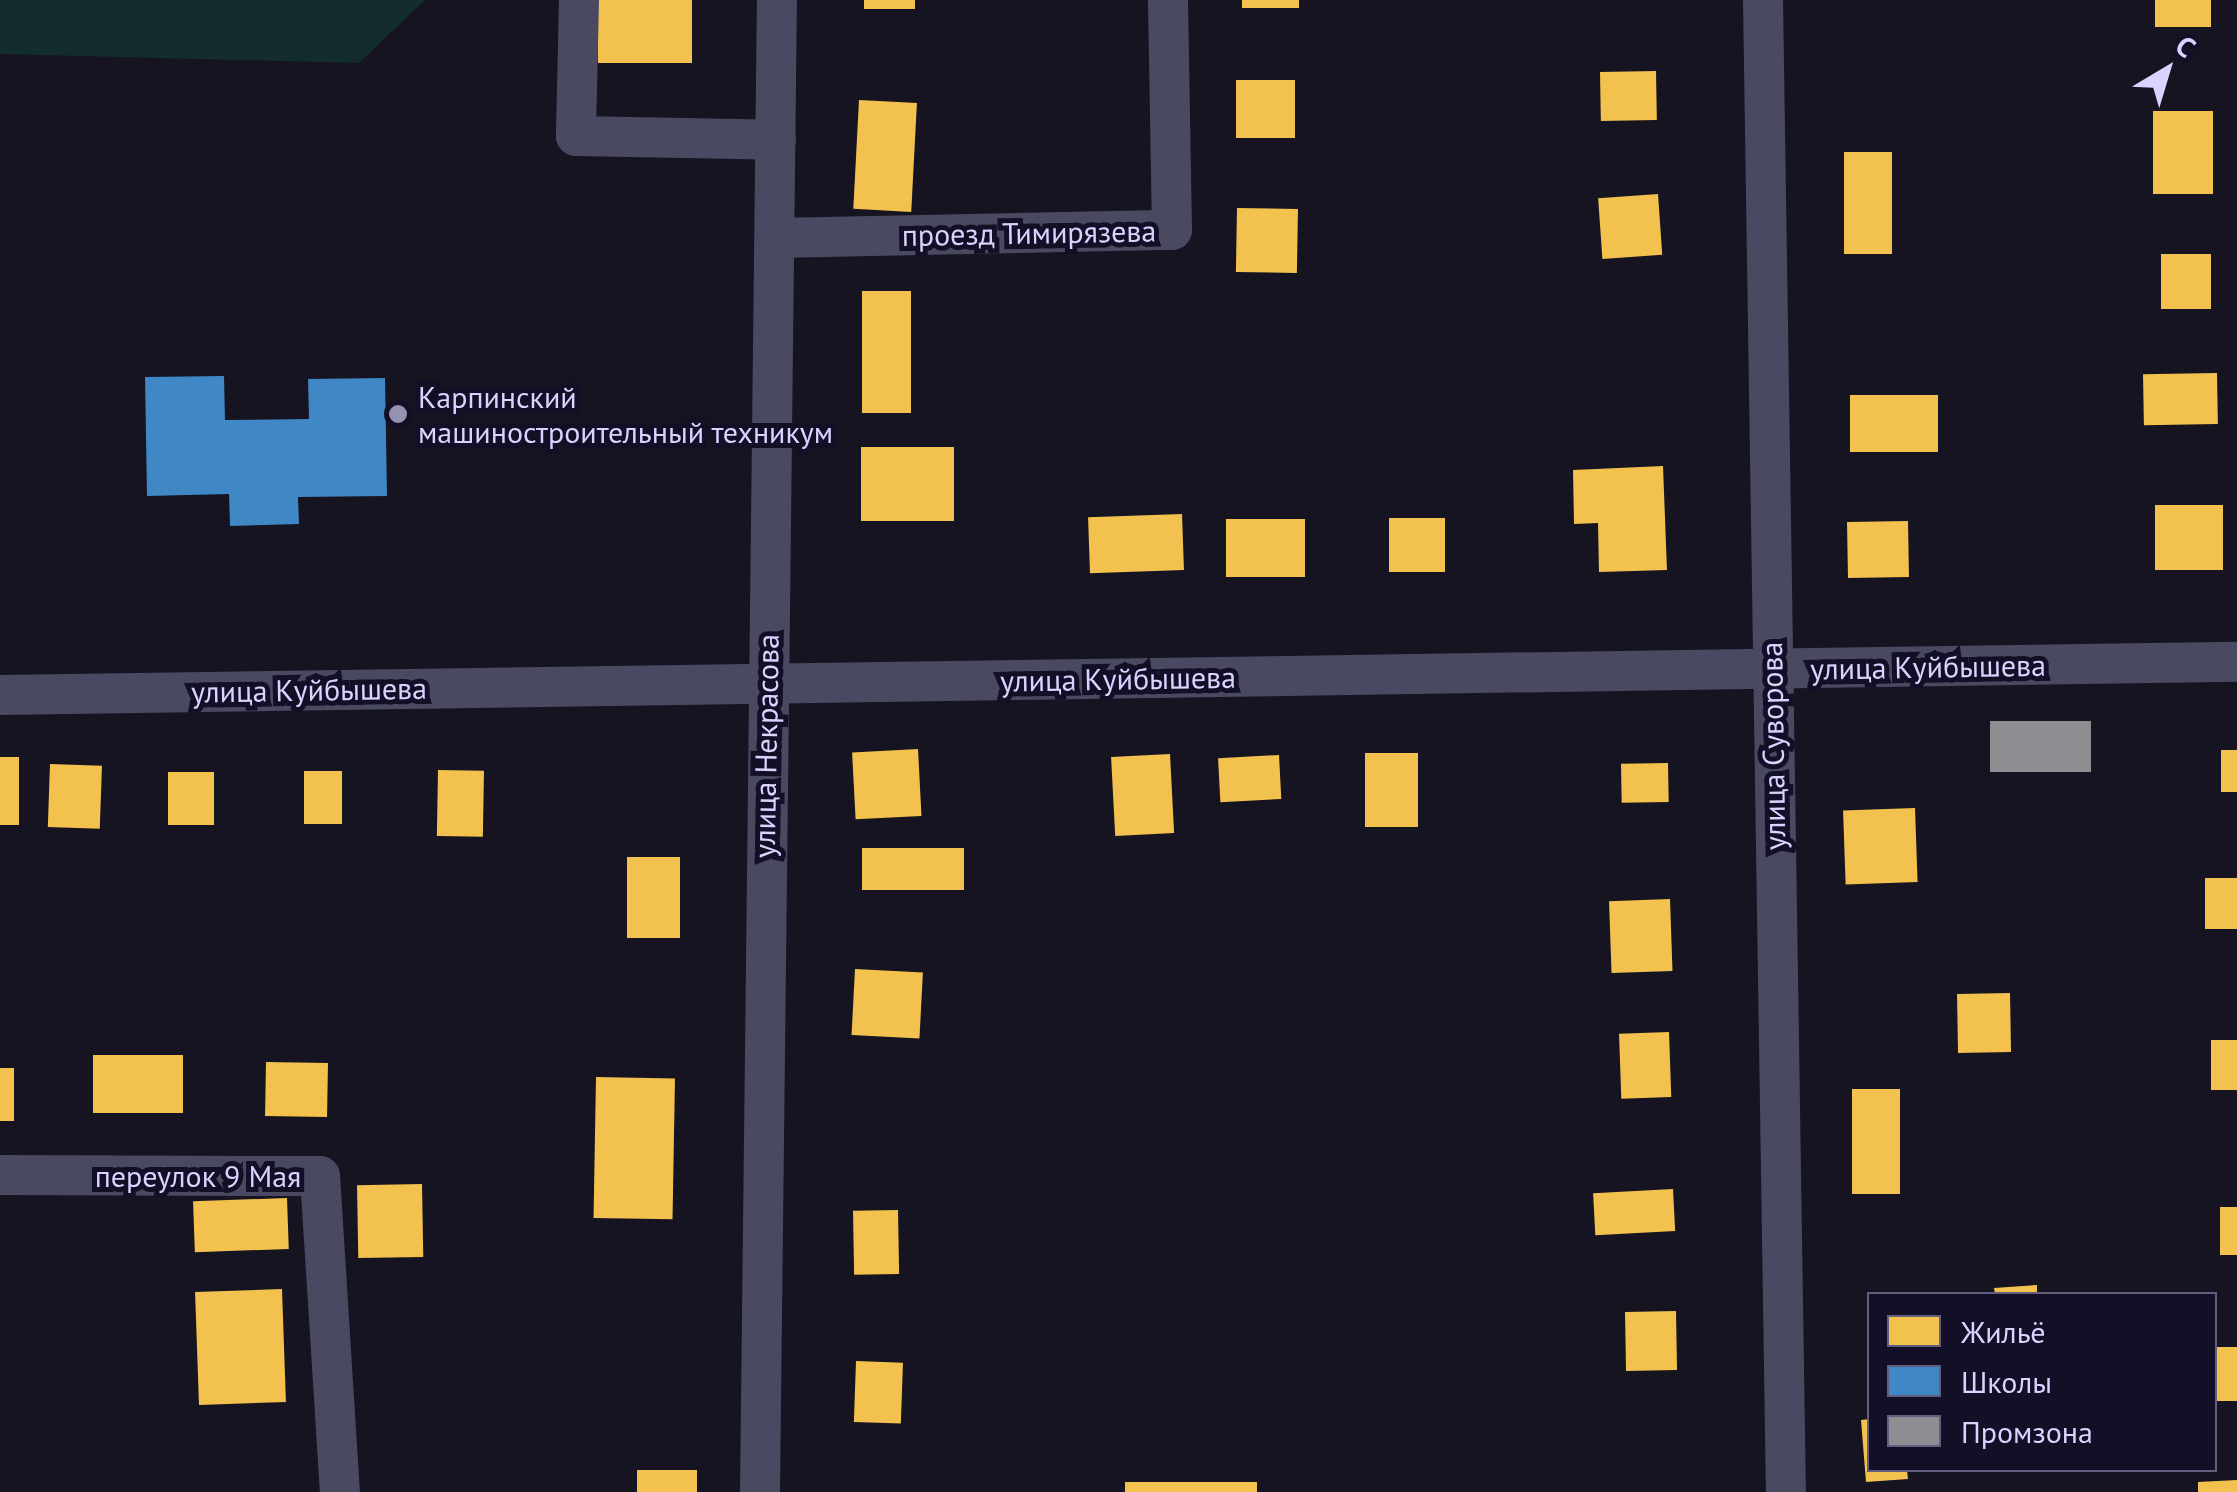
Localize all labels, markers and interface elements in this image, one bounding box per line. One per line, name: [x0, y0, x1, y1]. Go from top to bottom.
north arrow: [2117, 20, 2217, 120]
text: С: [2168, 27, 2203, 65]
street label: проезд Тимирязева: [901, 213, 1157, 253]
place label: Карпинский машиностроительный техникум: [418, 379, 834, 450]
marker: Карпинский машиностроительный техникум: [387, 403, 409, 425]
street label: улица Некрасова: [746, 634, 786, 858]
street label: улица Суворова: [1753, 641, 1793, 851]
street label: улица Куйбышева: [1810, 647, 2046, 687]
street label: улица Куйбышева: [1000, 659, 1236, 699]
street label: улица Куйбышева: [191, 670, 427, 710]
street label: переулок 9 Мая: [95, 1158, 301, 1194]
legend: [1867, 1292, 2217, 1472]
text: Жильё: [1961, 1312, 2045, 1351]
text: Школы: [1961, 1362, 2052, 1401]
text: Промзона: [1961, 1412, 2093, 1451]

